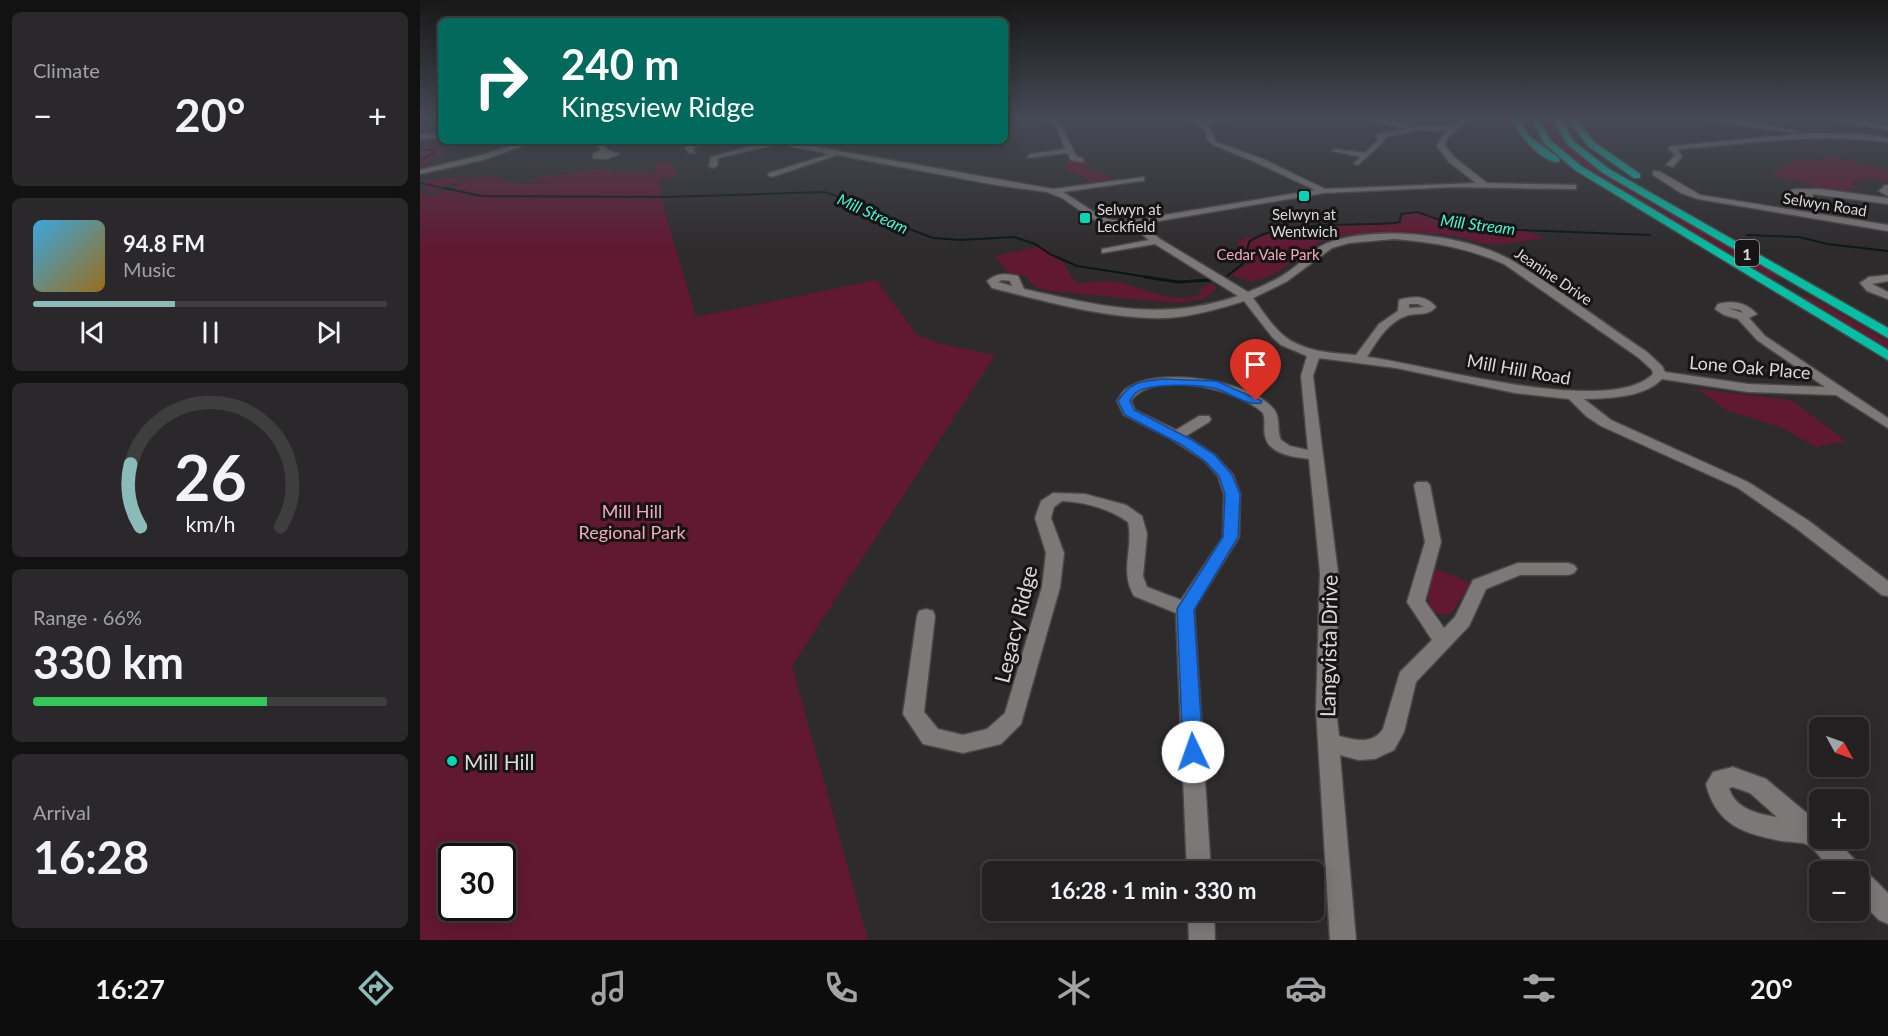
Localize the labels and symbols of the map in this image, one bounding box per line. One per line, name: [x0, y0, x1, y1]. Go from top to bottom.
street label: Selwyn Road: [1782, 188, 1868, 220]
water label: Mill Stream: [835, 189, 911, 237]
marker: Selwyn at Wentwich: [1297, 189, 1311, 203]
place label: Selwyn at Leckfield: [1097, 200, 1162, 235]
place label: Selwyn at Wentwich: [1270, 205, 1338, 240]
water label: Mill Stream: [1439, 210, 1517, 238]
marker: Selwyn at Leckfield: [1078, 211, 1092, 225]
road number: 1: [1735, 240, 1759, 266]
street label: Jeanine Drive: [1512, 244, 1596, 308]
park label: Cedar Vale Park: [1216, 245, 1320, 263]
pin: [1230, 339, 1281, 401]
street label: Mill Hill Road: [1465, 349, 1573, 389]
street label: Lone Oak Place: [1688, 351, 1812, 383]
park label: Mill Hill Regional Park: [578, 500, 686, 543]
street label: Legacy Ridge: [988, 563, 1042, 685]
street label: Langvista Drive: [1314, 575, 1342, 717]
north arrow: [1809, 717, 1869, 777]
position arrow: [1161, 720, 1225, 784]
place label: Mill Hill: [464, 749, 535, 774]
marker: Mill Hill: [445, 754, 459, 768]
speed limit sign: 30: [438, 843, 516, 921]

